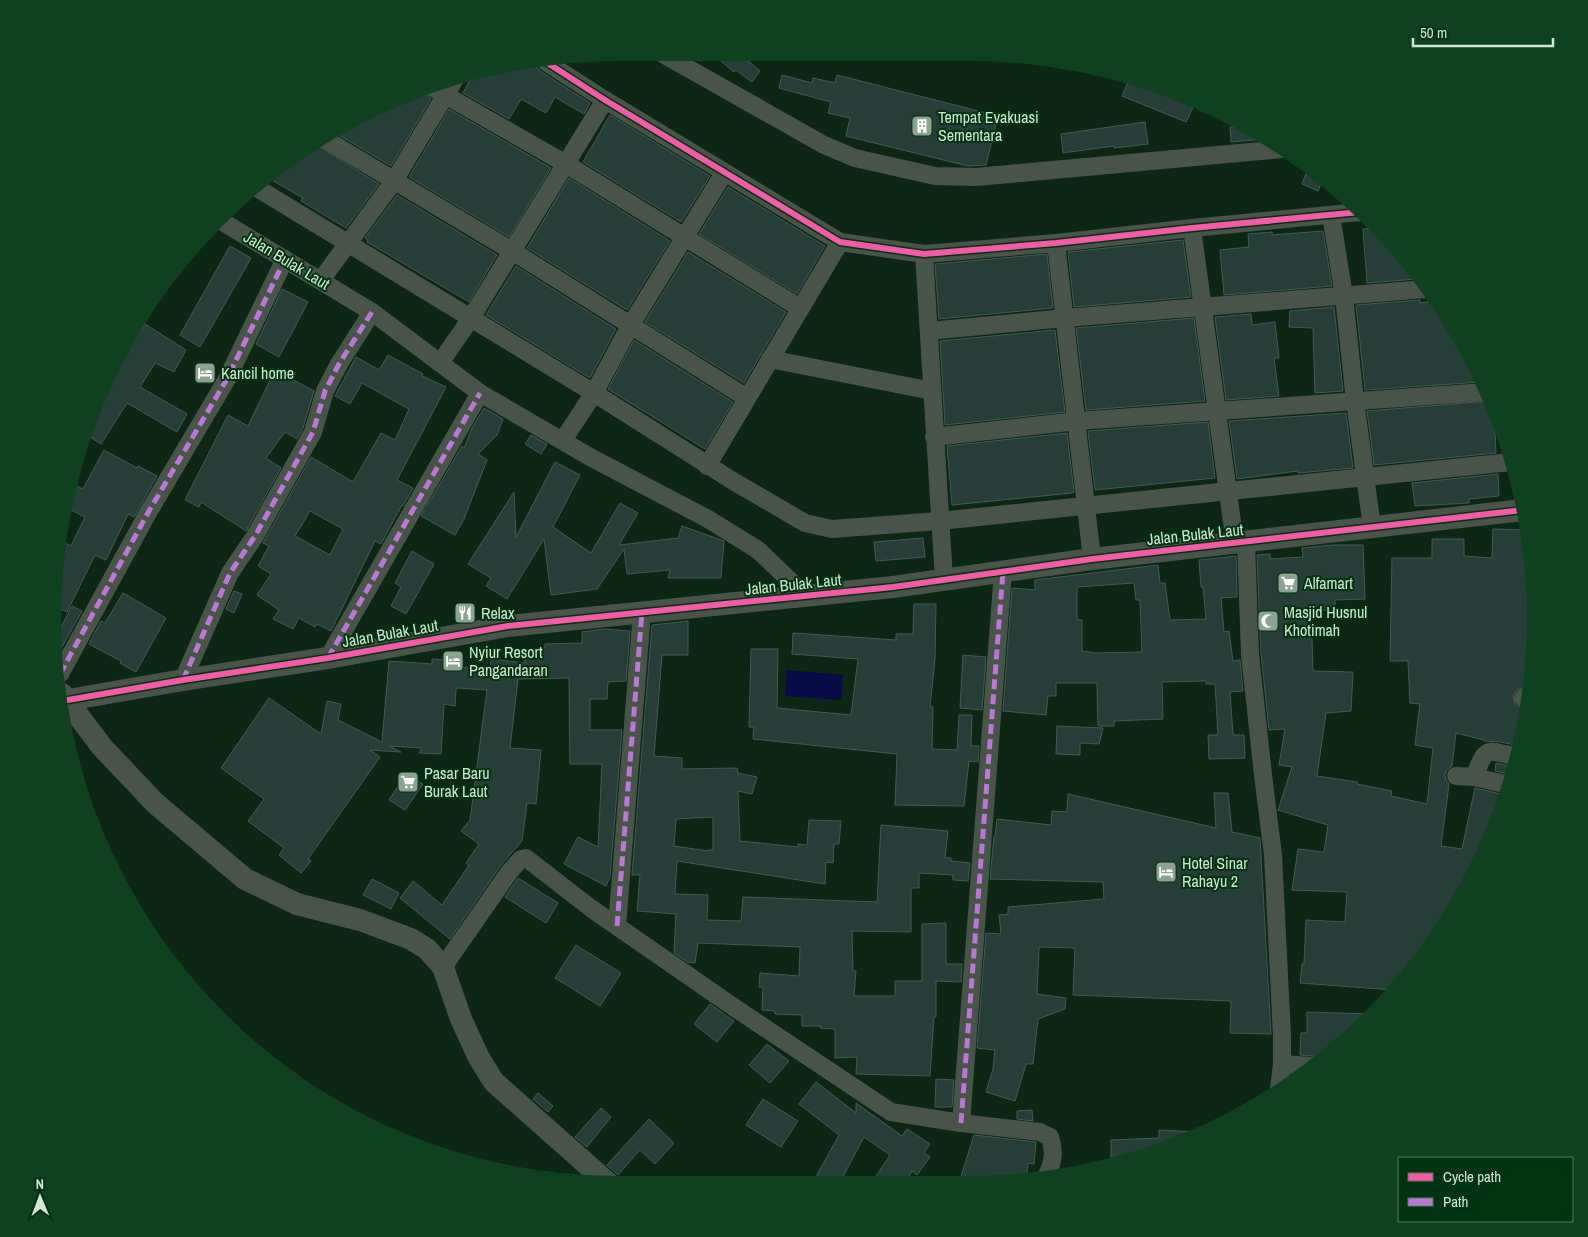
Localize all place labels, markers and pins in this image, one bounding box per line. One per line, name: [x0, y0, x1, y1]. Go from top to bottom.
place label: Tempat Evakuasi Sementara: [938, 106, 1039, 146]
building icon: Tempat Evakuasi Sementara: [910, 114, 934, 138]
hotel icon: Kancil home: [193, 361, 217, 385]
place label: Kancil home: [221, 362, 294, 384]
supermarket icon: Alfamart: [1276, 571, 1300, 595]
place label: Alfamart: [1303, 572, 1353, 594]
restaurant icon: Relax: [453, 601, 477, 625]
place label: Masjid Husnul Khotimah: [1284, 601, 1367, 641]
place label: Relax: [481, 602, 515, 624]
mosque icon: Masjid Husnul Khotimah: [1256, 609, 1280, 633]
place label: Nyiur Resort Pangandaran: [469, 641, 548, 681]
hotel icon: Nyiur Resort Pangandaran: [441, 649, 465, 673]
place label: Pasar Baru Burak Laut: [424, 762, 490, 802]
supermarket icon: Pasar Baru Burak Laut: [396, 770, 420, 794]
place label: Hotel Sinar Rahayu 2: [1182, 852, 1248, 892]
hotel icon: Hotel Sinar Rahayu 2: [1154, 860, 1178, 884]

